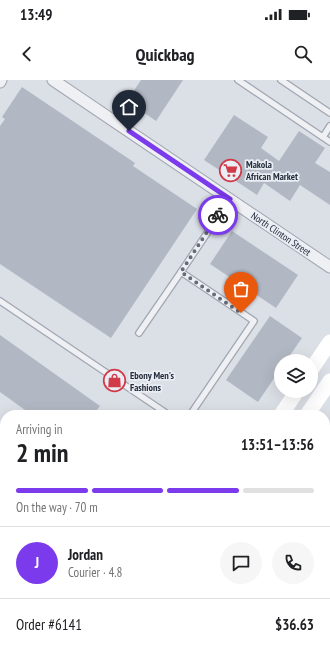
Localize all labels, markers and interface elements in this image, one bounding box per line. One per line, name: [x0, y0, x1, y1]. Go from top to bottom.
text: 13:49: [20, 5, 52, 24]
icon: back: [16, 43, 38, 65]
text: Quickbag: [135, 43, 195, 66]
icon: search: [292, 43, 314, 65]
pin: [112, 90, 146, 131]
icon: home: [118, 96, 140, 118]
supermarket icon: Makola African Market: [218, 157, 244, 183]
place label: Makola African Market: [245, 158, 298, 183]
courier: [198, 195, 238, 235]
icon: bike: [207, 204, 229, 226]
street label: North Clinton Street: [249, 209, 314, 259]
pin: [224, 272, 258, 313]
icon: bag: [230, 278, 252, 300]
map controls: [274, 354, 318, 398]
button: layers: [274, 354, 318, 398]
shop icon: Ebony Men's Fashions: [102, 368, 128, 394]
place label: Ebony Men's Fashions: [130, 369, 174, 394]
text: Arriving in: [16, 421, 63, 438]
text: 13:51–13:56: [241, 435, 314, 454]
text: 2 min: [16, 436, 69, 469]
text: On the way · 70 m: [16, 499, 98, 516]
button: chat: [220, 542, 262, 584]
button: phone: [272, 542, 314, 584]
text: Jordan: [68, 545, 103, 564]
text: J: [35, 553, 39, 572]
text: Courier · 4.8: [68, 564, 122, 581]
text: Order #6141: [16, 615, 82, 634]
text: $36.63: [275, 615, 314, 634]

